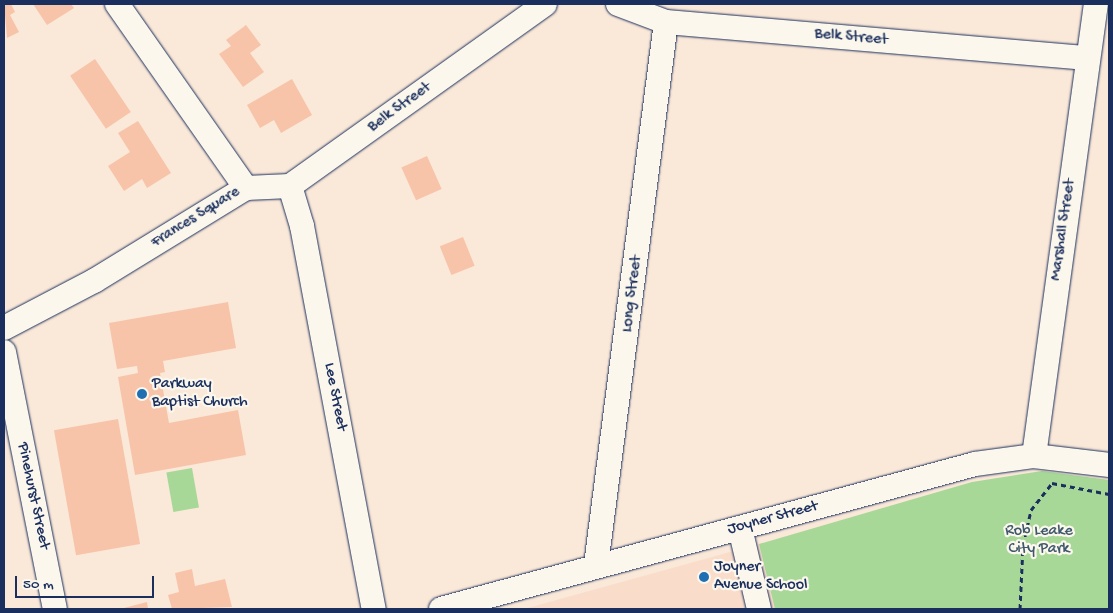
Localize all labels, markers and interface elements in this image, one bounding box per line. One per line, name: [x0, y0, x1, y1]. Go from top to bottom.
street label: Belk Street: [814, 25, 888, 51]
street label: Belk Street: [365, 79, 435, 137]
street label: Marshall Street: [1047, 178, 1081, 282]
street label: Frances Square: [148, 183, 244, 253]
street label: Long Street: [619, 254, 647, 334]
street label: Lee Street: [318, 361, 350, 433]
place label: Parkway Baptist Church: [152, 375, 248, 413]
marker: Parkway Baptist Church: [136, 388, 148, 400]
street label: Pinehurst Street: [11, 441, 53, 551]
street label: Joyner Street: [726, 498, 820, 540]
park label: Rob Leake City Park: [1005, 522, 1073, 560]
place label: Joyner Avenue School: [714, 558, 807, 596]
scale bar: [18, 566, 156, 598]
marker: Joyner Avenue School: [698, 571, 710, 583]
text: 50 m: [23, 576, 54, 594]

